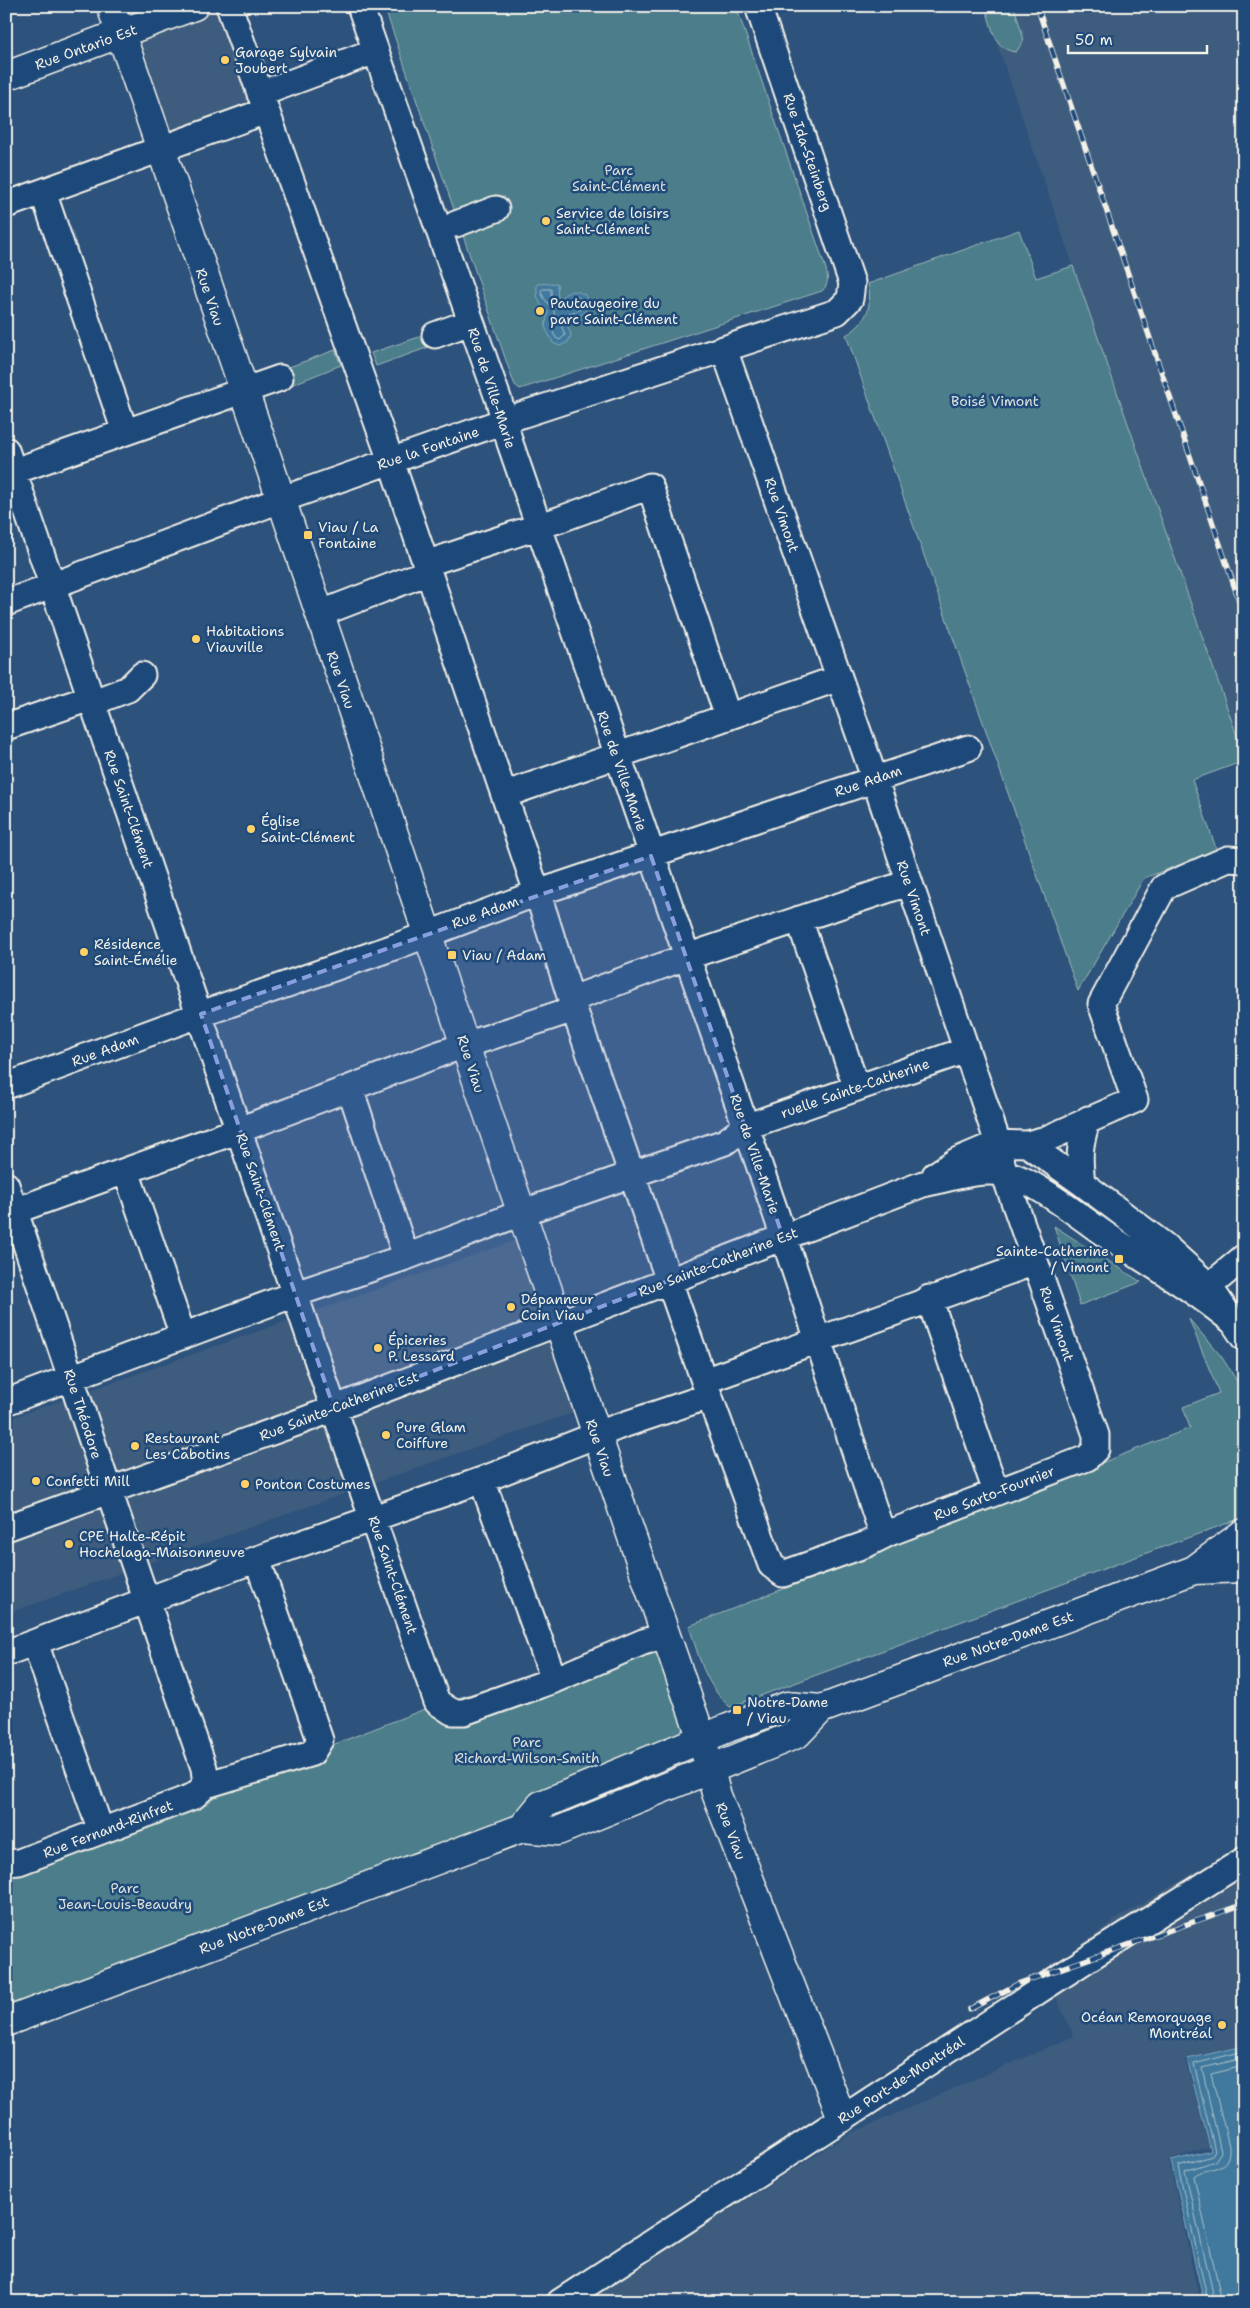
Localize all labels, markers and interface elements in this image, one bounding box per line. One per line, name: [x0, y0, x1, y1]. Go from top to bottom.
street label: Rue Ontario Est: [33, 20, 139, 74]
scale bar: [1068, 22, 1206, 54]
text: 50 m: [1075, 30, 1113, 50]
place label: Garage Sylvain Joubert: [235, 43, 338, 77]
marker: Garage Sylvain Joubert: [219, 54, 231, 66]
street label: Rue Ida-Steinberg: [779, 91, 837, 213]
park label: Parc Saint-Clément: [572, 161, 666, 195]
place label: Service de loisirs Saint-Clément: [556, 204, 669, 238]
marker: Service de loisirs Saint-Clément: [540, 215, 552, 227]
street label: Rue Viau: [192, 266, 228, 328]
place label: Pautaugeoire du parc Saint-Clément: [550, 294, 678, 328]
marker: Pautaugeoire du parc Saint-Clément: [534, 305, 546, 317]
street label: Rue de Ville-Marie: [464, 325, 520, 451]
park label: Boisé Vimont: [951, 392, 1039, 410]
street label: Rue la Fontaine: [375, 422, 481, 474]
street label: Rue Vimont: [761, 475, 803, 555]
place label: Viau / La Fontaine: [318, 518, 379, 552]
marker: Viau / La Fontaine: [302, 529, 314, 541]
place label: Habitations Viauville: [206, 622, 284, 656]
marker: Habitations Viauville: [190, 633, 202, 645]
street label: Rue Viau: [323, 649, 359, 711]
street label: Rue de Ville-Marie: [593, 708, 651, 834]
street label: Rue Saint-Clément: [100, 747, 158, 871]
street label: Rue Adam: [832, 761, 904, 801]
place label: Église Saint-Clément: [261, 812, 355, 846]
marker: Église Saint-Clément: [245, 823, 257, 835]
street label: Rue Vimont: [893, 858, 935, 938]
street label: Rue Adam: [449, 892, 521, 932]
place label: Résidence Saint-Émélie: [94, 935, 177, 969]
marker: Résidence Saint-Émélie: [78, 946, 90, 958]
place label: Viau / Adam: [462, 946, 546, 964]
marker: Viau / Adam: [446, 949, 458, 961]
street label: Rue Adam: [69, 1030, 141, 1070]
street label: Rue Viau: [453, 1033, 489, 1095]
street label: ruelle Sainte-Catherine: [778, 1054, 932, 1122]
street label: Rue de Ville-Marie: [726, 1091, 784, 1217]
street label: Rue Saint-Clément: [232, 1130, 290, 1254]
street label: Rue Sainte-Catherine Est: [636, 1223, 800, 1301]
place label: Sainte-Catherine / Vimont: [996, 1242, 1109, 1276]
marker: Sainte-Catherine / Vimont: [1113, 1253, 1125, 1265]
street label: Rue Vimont: [1036, 1284, 1078, 1364]
place label: Dépanneur Coin Viau: [521, 1290, 594, 1324]
marker: Dépanneur Coin Viau: [505, 1301, 517, 1313]
place label: Épiceries P. Lessard: [388, 1331, 455, 1365]
marker: Épiceries P. Lessard: [372, 1342, 384, 1354]
street label: Rue Théodore: [60, 1367, 106, 1461]
street label: Rue Sainte-Catherine Est: [257, 1367, 421, 1445]
street label: Rue Viau: [582, 1417, 618, 1479]
place label: Pure Glam Coiffure: [396, 1418, 466, 1452]
place label: Restaurant Les Cabotins: [145, 1429, 231, 1463]
marker: Pure Glam Coiffure: [380, 1429, 392, 1441]
marker: Restaurant Les Cabotins: [129, 1440, 141, 1452]
street label: Rue Sarto-Fournier: [931, 1461, 1057, 1524]
place label: Confetti Mill: [46, 1472, 130, 1490]
marker: Confetti Mill: [30, 1475, 42, 1487]
place label: Ponton Costumes: [255, 1475, 371, 1493]
marker: Ponton Costumes: [239, 1478, 251, 1490]
street label: Rue Saint-Clément: [364, 1513, 422, 1637]
place label: CPE Halte-Répit Hochelaga-Maisonneuve: [79, 1527, 245, 1561]
marker: CPE Halte-Répit Hochelaga-Maisonneuve: [63, 1538, 75, 1550]
street label: Rue Notre-Dame Est: [940, 1607, 1076, 1671]
place label: Notre-Dame / Viau: [747, 1693, 829, 1727]
marker: Notre-Dame / Viau: [731, 1704, 743, 1716]
park label: Parc Richard-Wilson-Smith: [454, 1733, 600, 1767]
street label: Rue Fernand-Rinfret: [41, 1796, 175, 1862]
street label: Rue Viau: [712, 1800, 750, 1862]
park label: Parc Jean-Louis-Beaudry: [58, 1879, 192, 1913]
street label: Rue Notre-Dame Est: [197, 1892, 331, 1958]
place label: Océan Remorquage Montréal: [1081, 2008, 1213, 2042]
marker: Océan Remorquage Montréal: [1216, 2019, 1228, 2031]
street label: Rue Port-de-Montréal: [834, 2032, 969, 2128]

